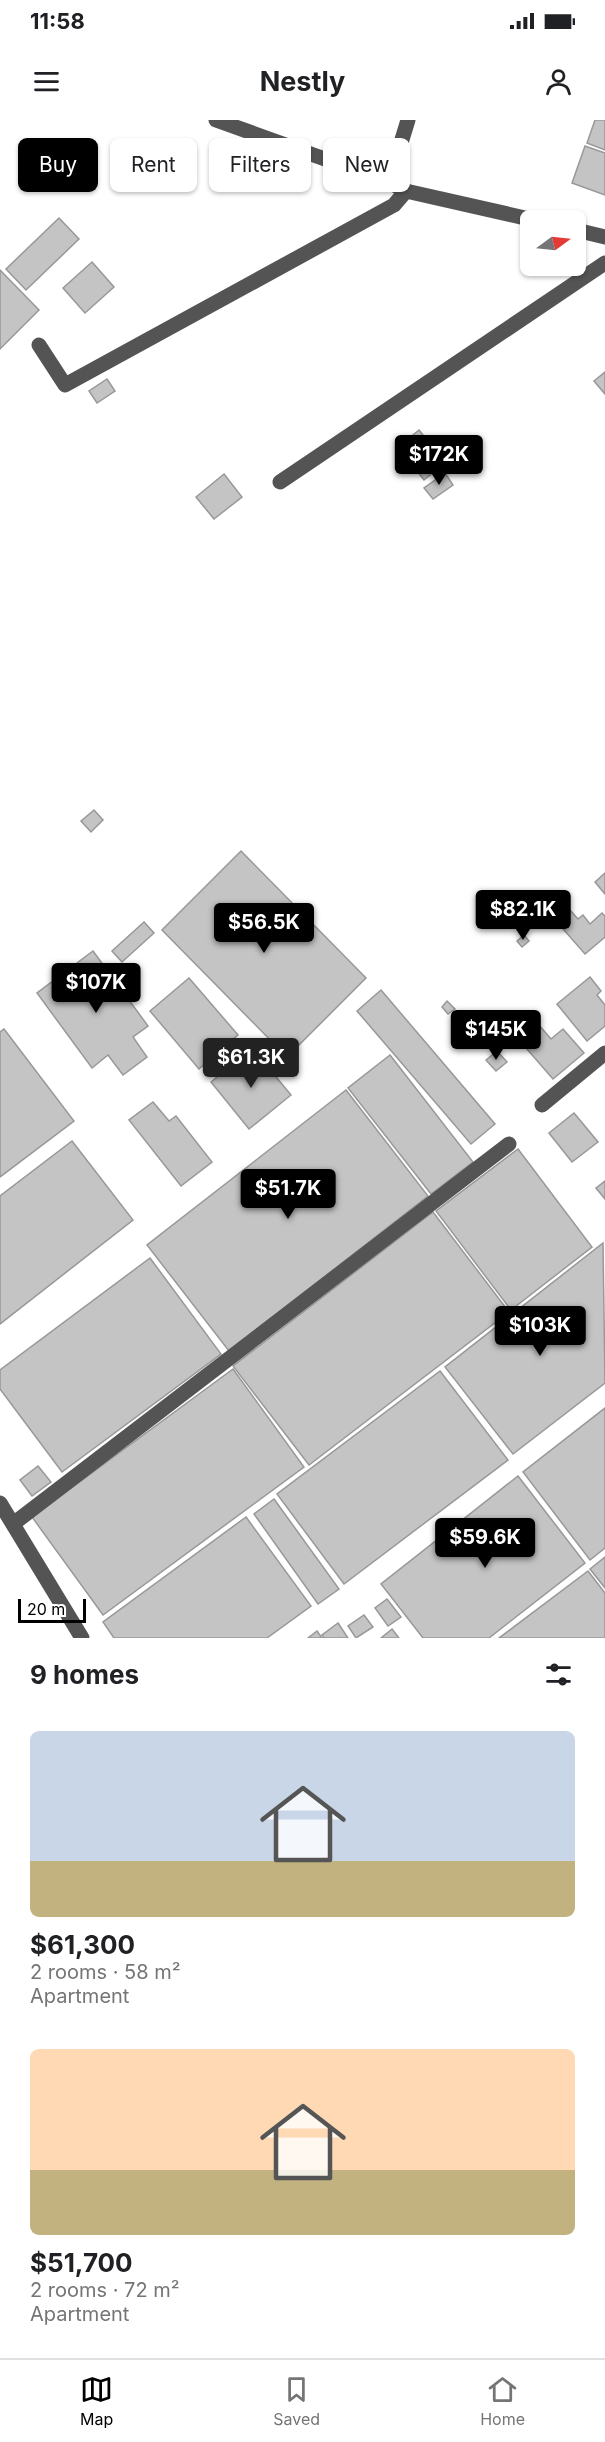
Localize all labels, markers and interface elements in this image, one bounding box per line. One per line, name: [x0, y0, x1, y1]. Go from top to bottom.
text: 11:58: [30, 8, 85, 34]
icon: menu: [30, 65, 63, 98]
text: Nestly: [260, 65, 345, 98]
icon: person: [542, 65, 575, 98]
chip: Buy: [18, 138, 98, 192]
chip: Rent: [110, 138, 197, 192]
chip: Filters: [209, 138, 311, 192]
chip: New: [323, 138, 410, 192]
north arrow: [520, 210, 586, 276]
map controls: [520, 210, 586, 276]
pin: $172K: [397, 435, 481, 486]
text: $172K: [409, 442, 469, 466]
pin: $82.1K: [474, 890, 572, 941]
text: $82.1K: [490, 897, 556, 921]
pin: $56.5K: [215, 903, 313, 954]
text: $56.5K: [228, 910, 300, 934]
pin: $107K: [54, 963, 138, 1014]
text: $107K: [66, 970, 126, 994]
pin: $145K: [454, 1010, 538, 1061]
text: $145K: [465, 1017, 527, 1041]
pin: $61.3K: [202, 1038, 300, 1089]
text: $61.3K: [217, 1045, 285, 1069]
pin: $51.7K: [239, 1169, 337, 1220]
text: $51.7K: [255, 1176, 321, 1200]
pin: $103K: [498, 1306, 582, 1357]
text: $103K: [509, 1313, 571, 1337]
pin: $59.6K: [436, 1518, 534, 1569]
text: $59.6K: [449, 1525, 521, 1549]
scale bar: [18, 1596, 86, 1624]
text: 20 m: [27, 1599, 65, 1619]
icon: filters: [542, 1658, 575, 1691]
text: 9 homes: [30, 1659, 139, 1690]
icon: home: [249, 1770, 357, 1878]
text: $61,300: [30, 1929, 135, 1960]
text: 2 rooms · 58 m²: [30, 1960, 181, 1984]
text: Apartment: [30, 1984, 129, 2008]
icon: home: [249, 2088, 357, 2196]
text: $51,700: [30, 2247, 133, 2278]
text: 2 rooms · 72 m²: [30, 2278, 180, 2302]
text: Apartment: [30, 2302, 129, 2326]
tab: Map: [80, 2373, 113, 2429]
tab: Saved: [273, 2373, 320, 2429]
tab: Home: [480, 2373, 525, 2429]

